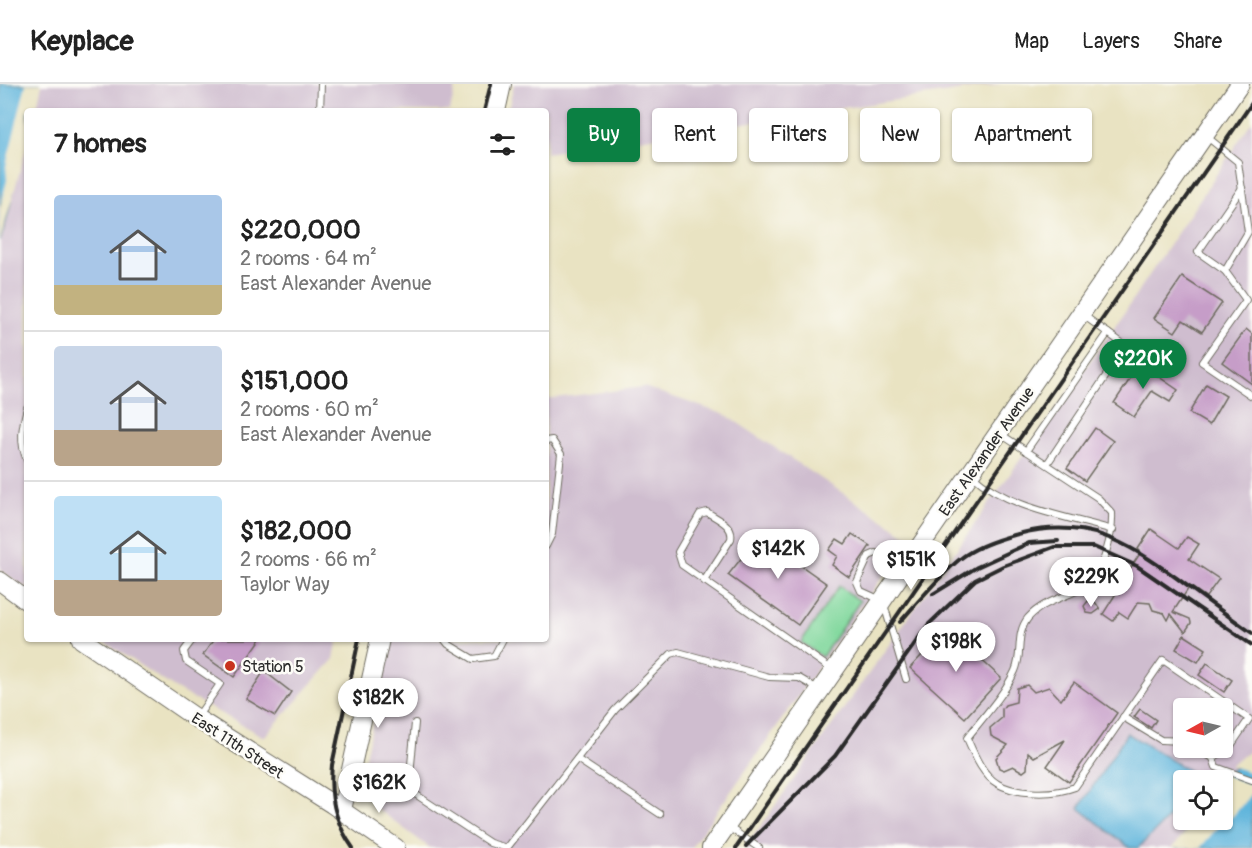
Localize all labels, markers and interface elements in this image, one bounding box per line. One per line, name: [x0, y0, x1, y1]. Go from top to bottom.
text: Keyplace: [30, 24, 134, 59]
text: Map: [1014, 28, 1049, 55]
text: Layers: [1082, 28, 1140, 55]
text: Share: [1173, 28, 1222, 55]
chip: Buy: [567, 108, 640, 162]
chip: Rent: [652, 108, 737, 162]
chip: Filters: [749, 108, 848, 162]
chip: New: [860, 108, 940, 162]
chip: Apartment: [952, 108, 1092, 162]
text: 7 homes: [54, 128, 146, 160]
icon: filters: [486, 128, 519, 161]
text: $220,000: [240, 214, 361, 246]
icon: home: [102, 219, 174, 291]
text: 2 rooms · 64 m²: [240, 246, 377, 271]
text: East Alexander Avenue: [240, 271, 431, 296]
pin: $220K: [1101, 339, 1185, 390]
text: $220K: [1114, 346, 1172, 371]
text: $151,000: [240, 365, 348, 397]
icon: home: [102, 370, 174, 442]
street label: East Alexander Avenue: [935, 383, 1039, 520]
text: 2 rooms · 60 m²: [240, 397, 379, 422]
text: East Alexander Avenue: [240, 422, 431, 447]
text: $182,000: [240, 515, 352, 547]
icon: home: [102, 520, 174, 592]
pin: $142K: [736, 529, 820, 580]
text: $142K: [751, 536, 805, 561]
pin: $151K: [869, 540, 953, 591]
text: 2 rooms · 66 m²: [240, 547, 377, 572]
text: $151K: [886, 547, 936, 572]
pin: $229K: [1049, 557, 1133, 608]
text: $229K: [1063, 564, 1119, 589]
text: Taylor Way: [240, 572, 330, 597]
pin: $198K: [914, 622, 998, 673]
text: $198K: [930, 629, 982, 654]
place label: Station 5: [242, 657, 304, 677]
marker: Station 5: [223, 659, 237, 673]
pin: $182K: [336, 678, 420, 729]
text: $182K: [352, 685, 404, 710]
north arrow: [1173, 698, 1233, 758]
map controls: [1173, 698, 1233, 830]
street label: East 11th Street: [187, 709, 288, 783]
pin: $162K: [337, 763, 421, 814]
text: $162K: [352, 770, 406, 795]
button: locate: [1173, 770, 1233, 830]

